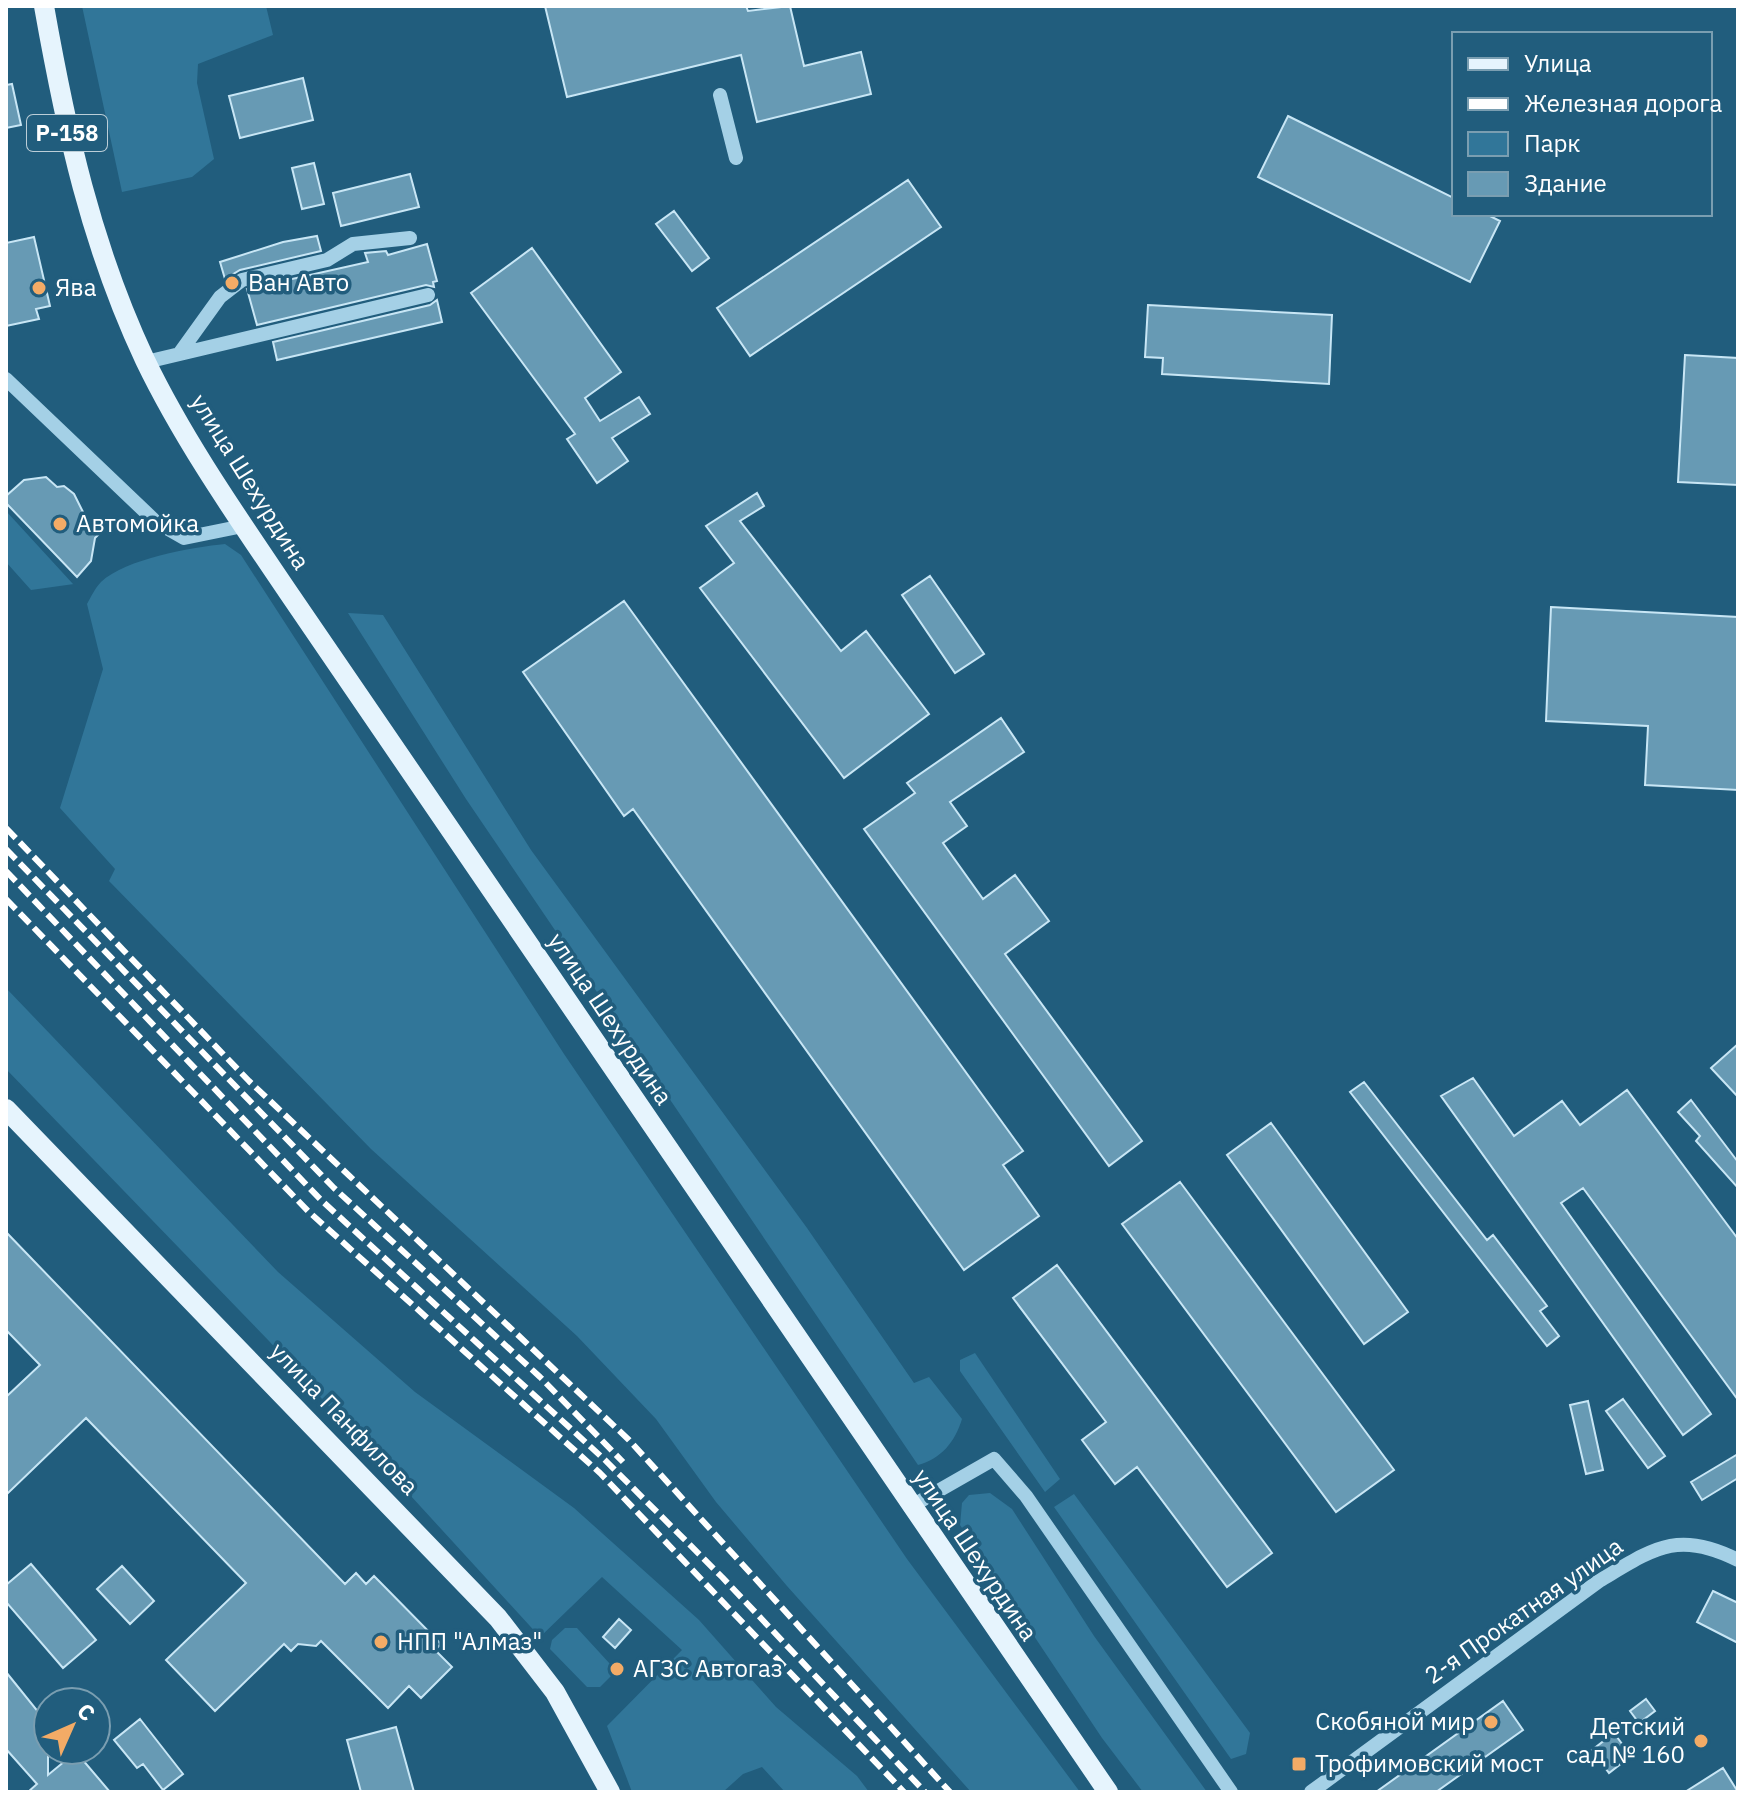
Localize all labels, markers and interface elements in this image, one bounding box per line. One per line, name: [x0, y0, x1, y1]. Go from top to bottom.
legend: [1452, 32, 1712, 216]
text: Улица: [1524, 47, 1592, 79]
text: Железная дорога: [1524, 87, 1722, 119]
road number: Р-158: [27, 115, 107, 151]
text: Парк: [1524, 127, 1581, 159]
text: Здание: [1524, 167, 1607, 199]
place label: Ван Авто: [248, 266, 349, 298]
place label: Ява: [55, 271, 97, 303]
marker: Ван Авто: [223, 274, 241, 292]
marker: Ява: [30, 279, 48, 297]
street label: улица Шехурдина: [184, 388, 318, 575]
place label: Автомойка: [76, 507, 199, 539]
marker: Автомойка: [51, 515, 69, 533]
street label: улица Шехурдина: [541, 926, 680, 1111]
street label: улица Панфилова: [263, 1335, 426, 1502]
street label: улица Шехурдина: [906, 1462, 1045, 1647]
street label: 2-я Прокатная улица: [1418, 1530, 1629, 1691]
place label: НПП "Алмаз": [397, 1625, 542, 1657]
marker: НПП "Алмаз": [372, 1633, 390, 1651]
place label: АГЗС Автогаз: [633, 1652, 783, 1684]
marker: АГЗС Автогаз: [608, 1660, 626, 1678]
north arrow: [32, 1686, 112, 1766]
text: С: [71, 1696, 102, 1727]
place label: Скобяной мир: [1315, 1705, 1475, 1737]
place label: Детский сад № 160: [1566, 1710, 1685, 1770]
marker: Скобяной мир: [1482, 1713, 1500, 1731]
marker: Детский сад № 160: [1692, 1732, 1710, 1750]
place label: Трофимовский мост: [1315, 1747, 1544, 1779]
marker: Трофимовский мост: [1290, 1755, 1308, 1773]

